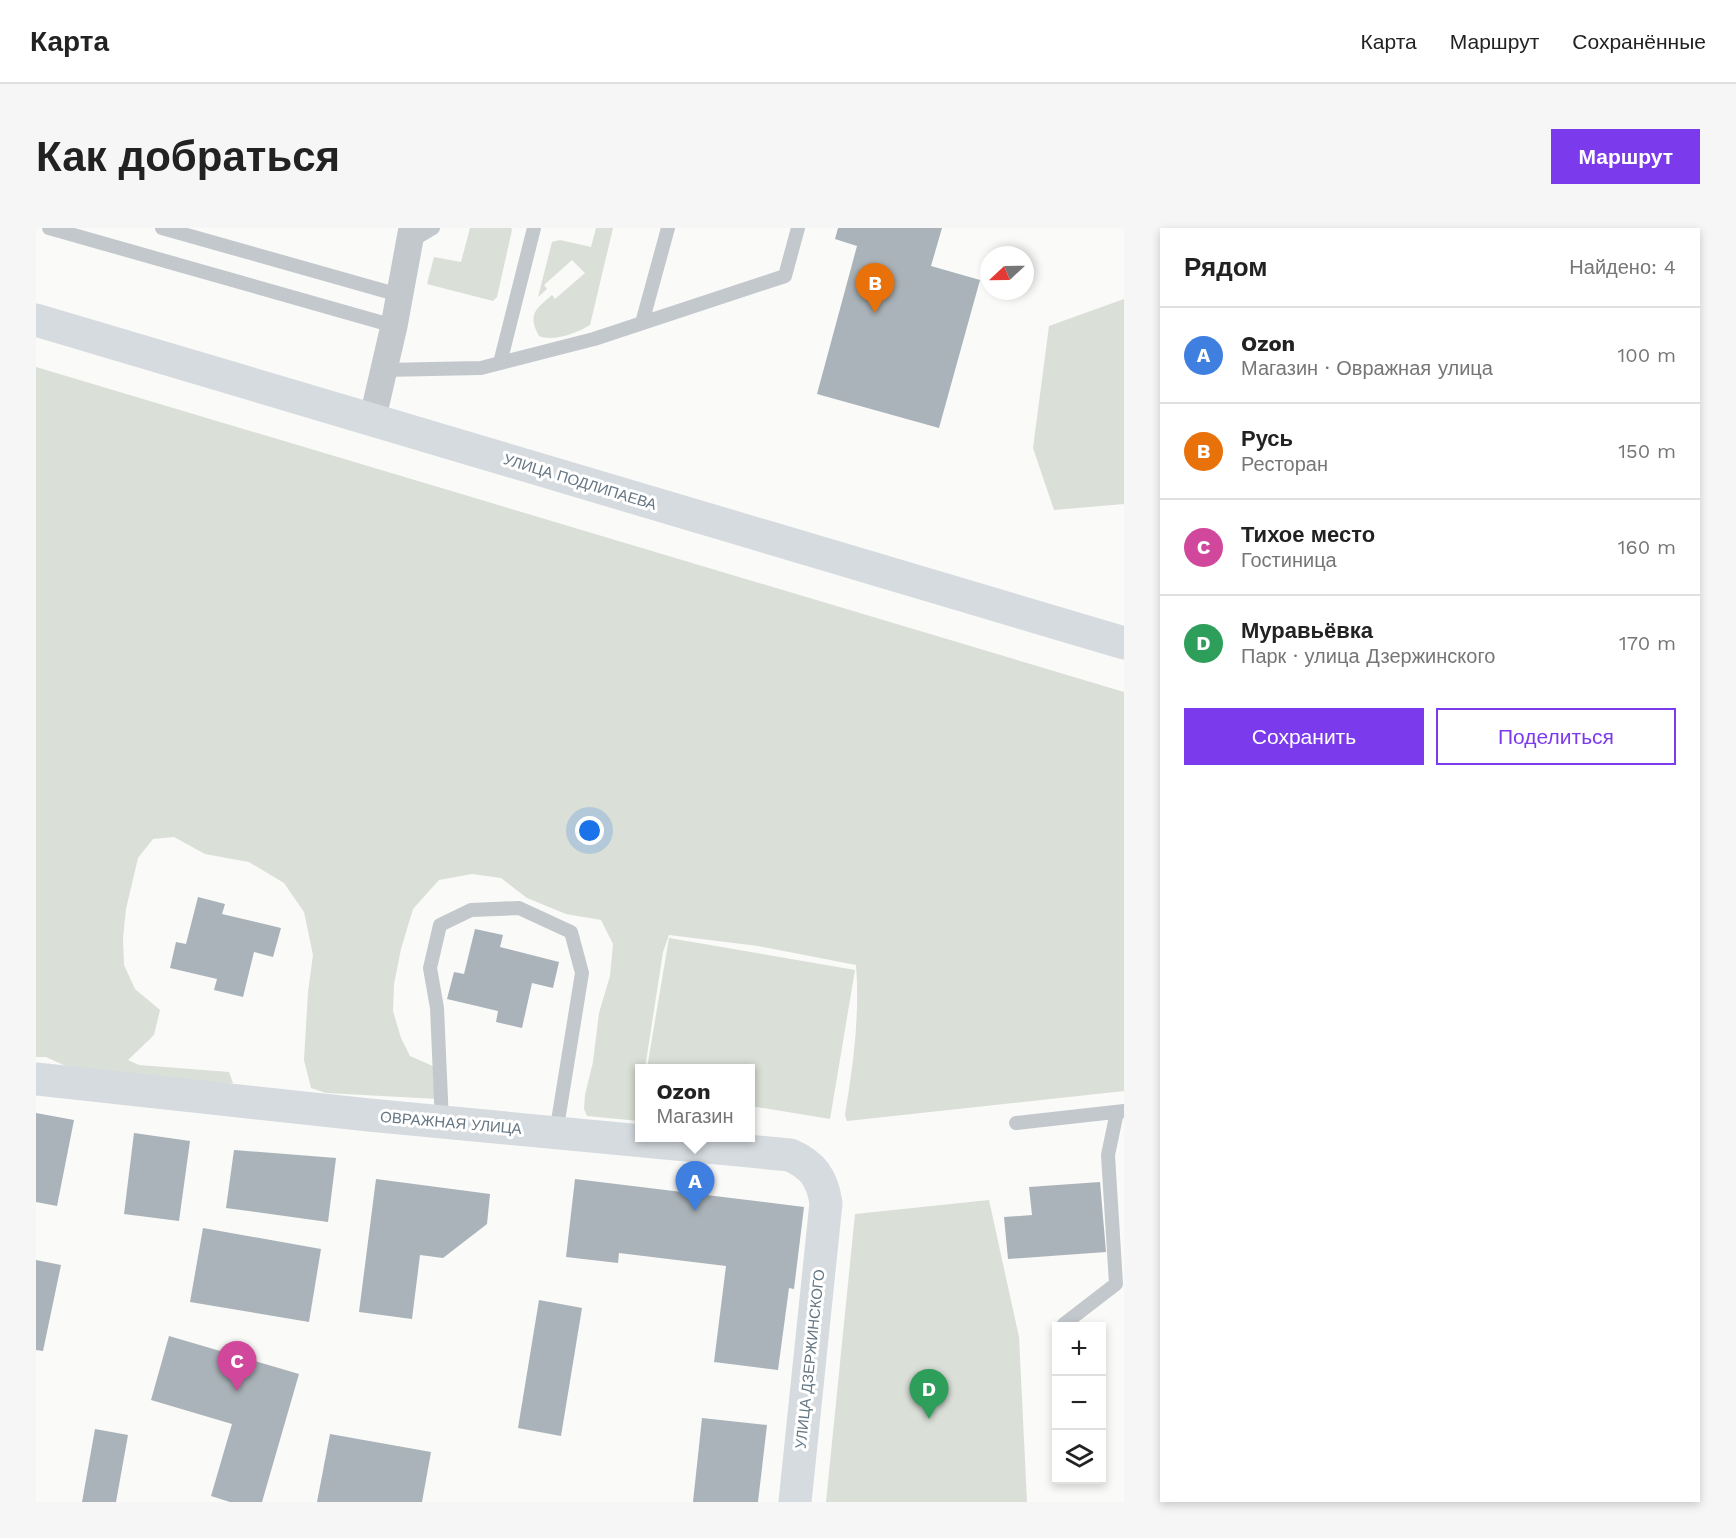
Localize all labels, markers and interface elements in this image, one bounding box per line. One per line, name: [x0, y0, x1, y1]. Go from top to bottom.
text: Карта: [30, 25, 109, 58]
text: Карта: [1361, 29, 1417, 54]
text: Маршрут: [1450, 29, 1539, 54]
text: Сохранённые: [1572, 29, 1706, 54]
button: Маршрут: [1551, 129, 1700, 184]
text: Как добраться: [36, 132, 340, 181]
north arrow: [980, 246, 1034, 300]
text: Рядом: [1184, 252, 1267, 282]
text: Найдено: 4: [1569, 255, 1676, 279]
pin: B: [856, 264, 894, 313]
text: Ozon: [1241, 331, 1295, 356]
text: A: [1197, 343, 1210, 367]
text: 100 m: [1617, 343, 1676, 367]
text: Магазин · Овражная улица: [1241, 356, 1493, 380]
text: Русь: [1241, 426, 1293, 451]
text: B: [1197, 439, 1210, 463]
text: 150 m: [1618, 439, 1676, 463]
street label: УЛИЦА ПОДЛИПАЕВА: [501, 450, 659, 514]
text: Ресторан: [1241, 452, 1328, 476]
text: Тихое место: [1241, 522, 1375, 547]
text: C: [1197, 535, 1210, 559]
text: 160 m: [1618, 535, 1676, 559]
text: Гостиница: [1241, 548, 1337, 572]
text: Муравьёвка: [1241, 618, 1373, 643]
text: D: [1196, 631, 1211, 655]
text: 170 m: [1619, 631, 1676, 655]
text: Парк · улица Дзержинского: [1241, 644, 1495, 668]
button: Сохранить: [1184, 708, 1424, 765]
button: Поделиться: [1436, 708, 1676, 765]
your location: [575, 816, 604, 845]
popup: [635, 1064, 755, 1142]
text: Ozon: [656, 1079, 711, 1104]
text: Магазин: [656, 1104, 734, 1128]
street label: ОВРАЖНАЯ УЛИЦА: [379, 1108, 523, 1138]
pin: A: [676, 1162, 714, 1211]
street label: УЛИЦА ДЗЕРЖИНСКОГО: [792, 1268, 828, 1450]
map controls: [1052, 1322, 1106, 1484]
button: +: [1052, 1322, 1106, 1376]
pin: C: [218, 1342, 256, 1391]
pin: D: [910, 1370, 948, 1419]
button: −: [1052, 1376, 1106, 1430]
button: layers: [1052, 1430, 1106, 1484]

